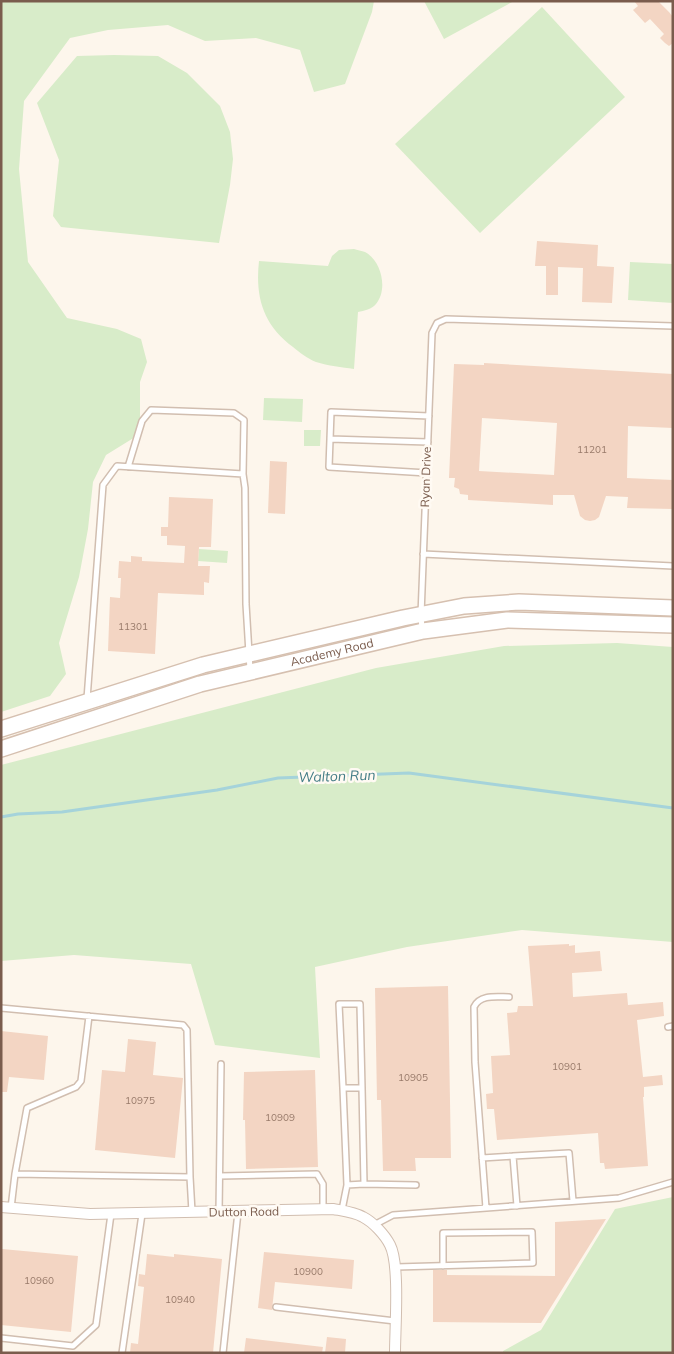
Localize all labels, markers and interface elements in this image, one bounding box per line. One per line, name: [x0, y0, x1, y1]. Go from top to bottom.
house number: 11201: [577, 443, 607, 456]
street label: Ryan Drive: [417, 446, 434, 508]
house number: 11301: [118, 620, 148, 633]
street label: Academy Road: [289, 635, 375, 669]
water label: Walton Run: [298, 766, 376, 786]
house number: 10901: [552, 1060, 582, 1073]
house number: 10905: [398, 1071, 428, 1084]
house number: 10975: [125, 1094, 155, 1107]
house number: 10909: [265, 1111, 295, 1124]
street label: Dutton Road: [209, 1203, 279, 1220]
house number: 10900: [293, 1265, 323, 1278]
house number: 10960: [24, 1274, 54, 1287]
house number: 10940: [165, 1293, 195, 1306]

